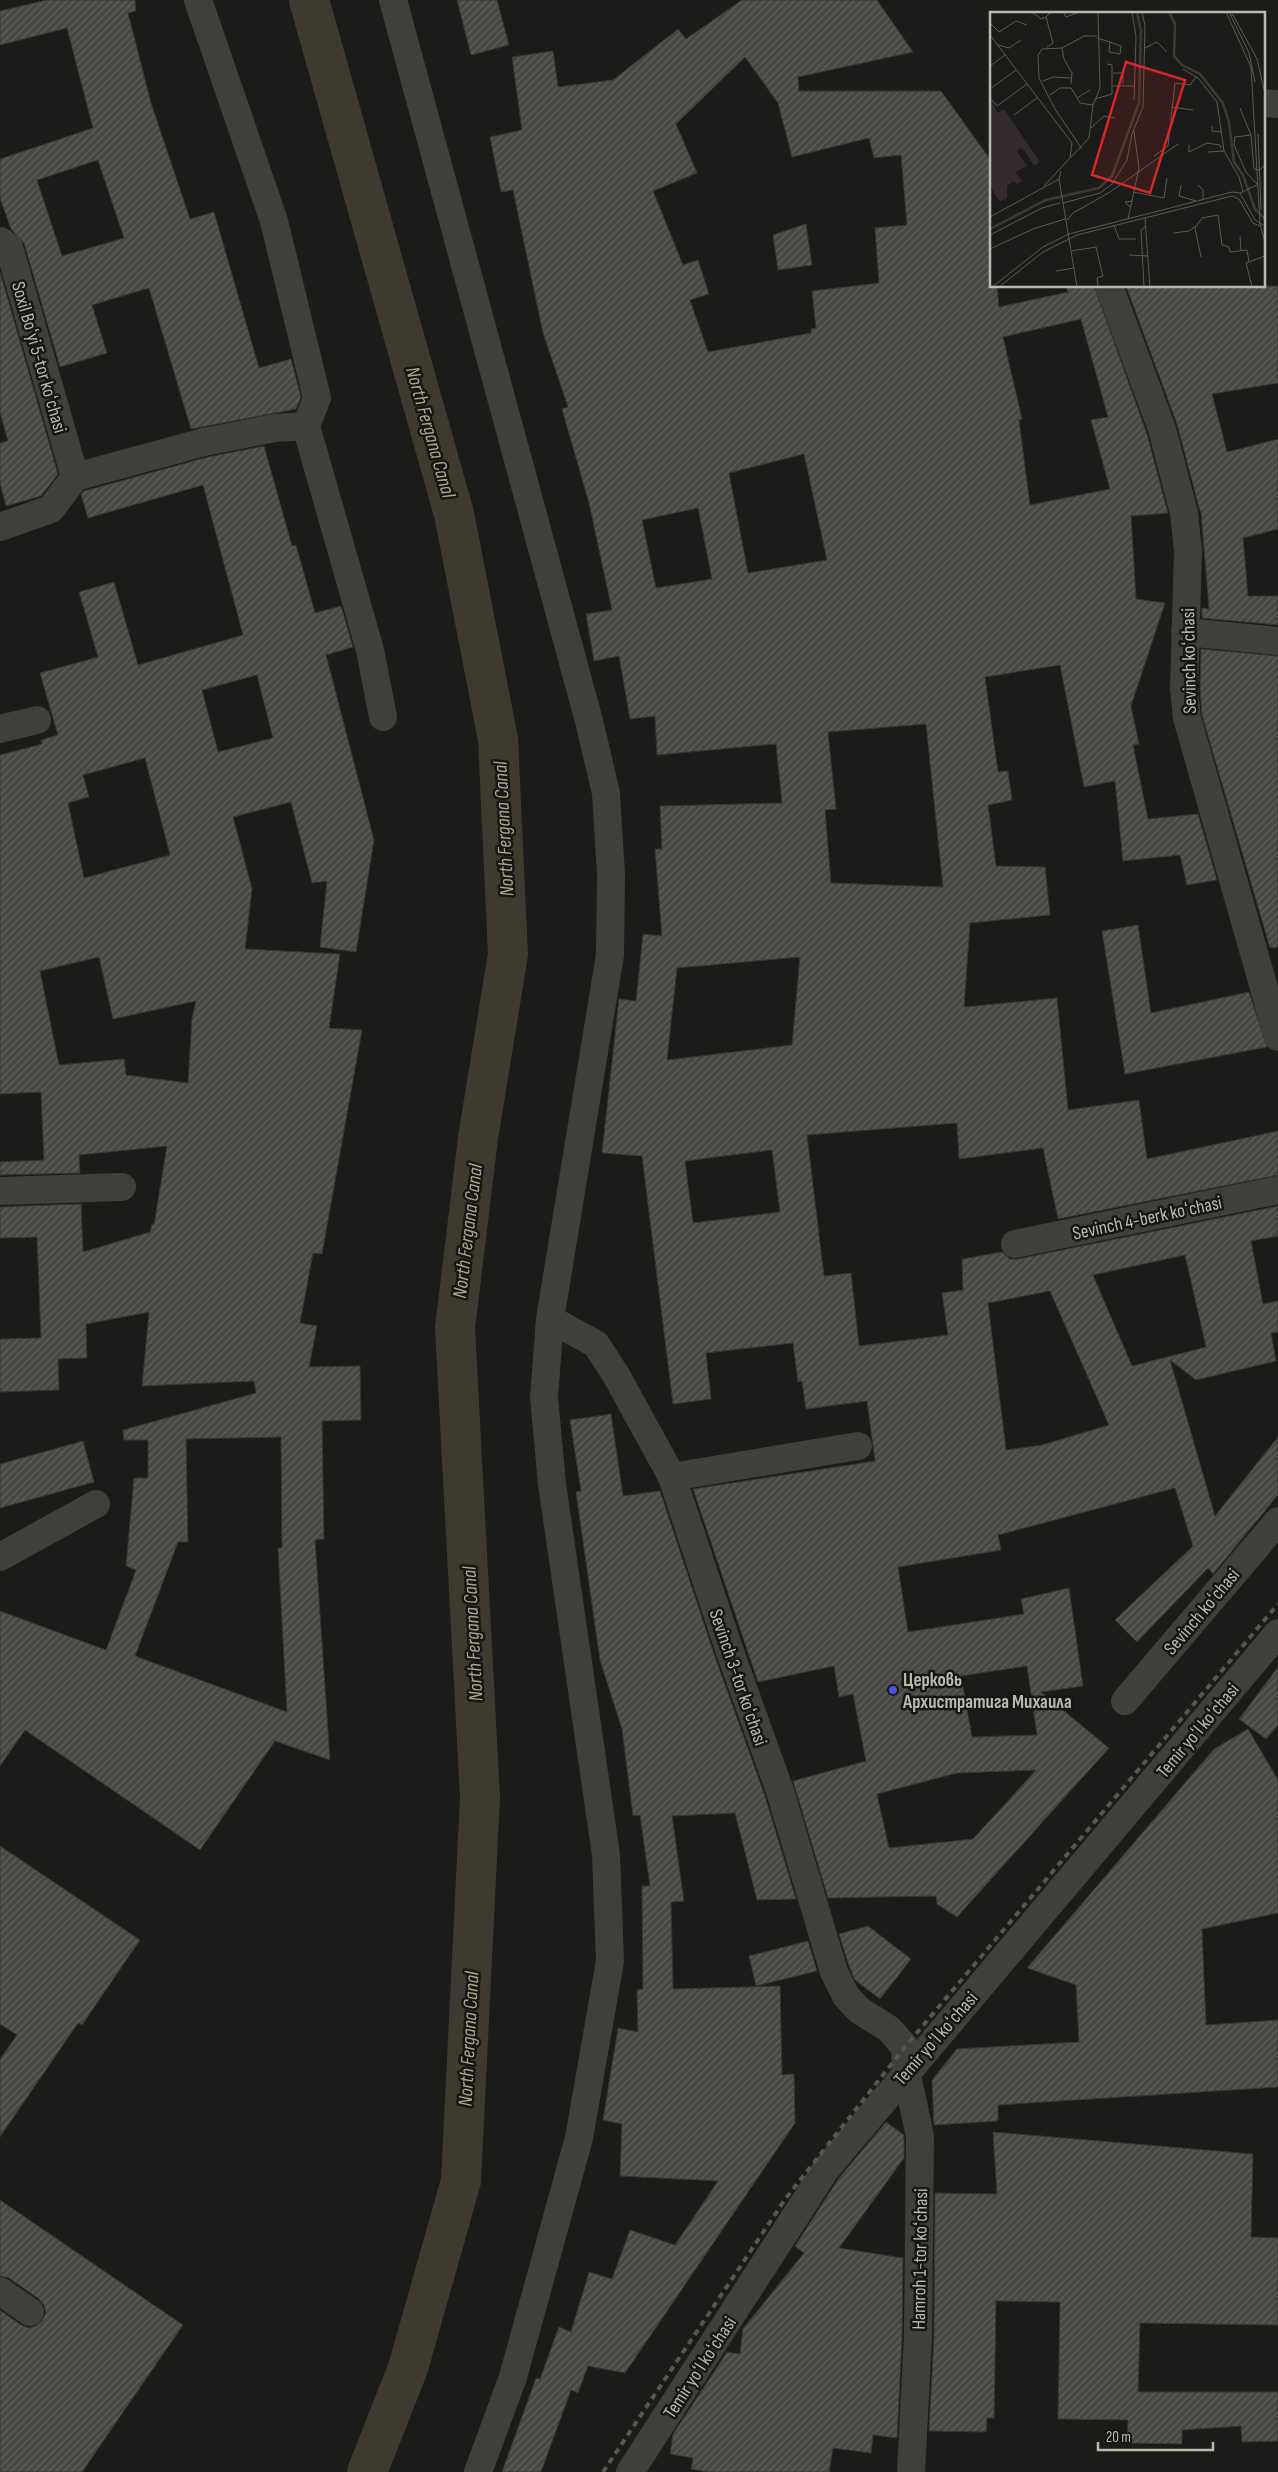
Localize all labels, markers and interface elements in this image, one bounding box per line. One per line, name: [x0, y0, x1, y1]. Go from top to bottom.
inset map: [990, 12, 1266, 288]
street label: Soxil Boʻyi 5-tor koʻchasi: [6, 279, 71, 436]
water label: North Fergana Canal: [400, 364, 461, 502]
street label: Sevinch koʻchasi: [1177, 608, 1202, 714]
water label: North Fergana Canal: [488, 759, 520, 897]
water label: North Fergana Canal: [448, 1161, 488, 1300]
street label: Sevinch 4-berk koʻchasi: [1071, 1191, 1224, 1246]
water label: North Fergana Canal: [457, 1564, 489, 1702]
street label: Sevinch koʻchasi: [1159, 1564, 1245, 1660]
street label: Sevinch 3-tor koʻchasi: [703, 1606, 772, 1749]
place label: Церковь Архистратига Михаила: [902, 1669, 1072, 1714]
street label: Temir yoʻl koʻchasi: [1152, 1679, 1244, 1783]
marker: Церковь Архистратига Михаила: [887, 1684, 899, 1696]
water label: North Fergana Canal: [453, 1970, 485, 2107]
street label: Temir yoʻl koʻchasi: [889, 1987, 983, 2091]
street label: Hamroh 1-tor koʻchasi: [908, 2188, 933, 2330]
street label: Temir yoʻl koʻchasi: [659, 2313, 742, 2423]
scale bar: [1098, 2420, 1213, 2452]
text: 20 m: [1106, 2428, 1131, 2447]

